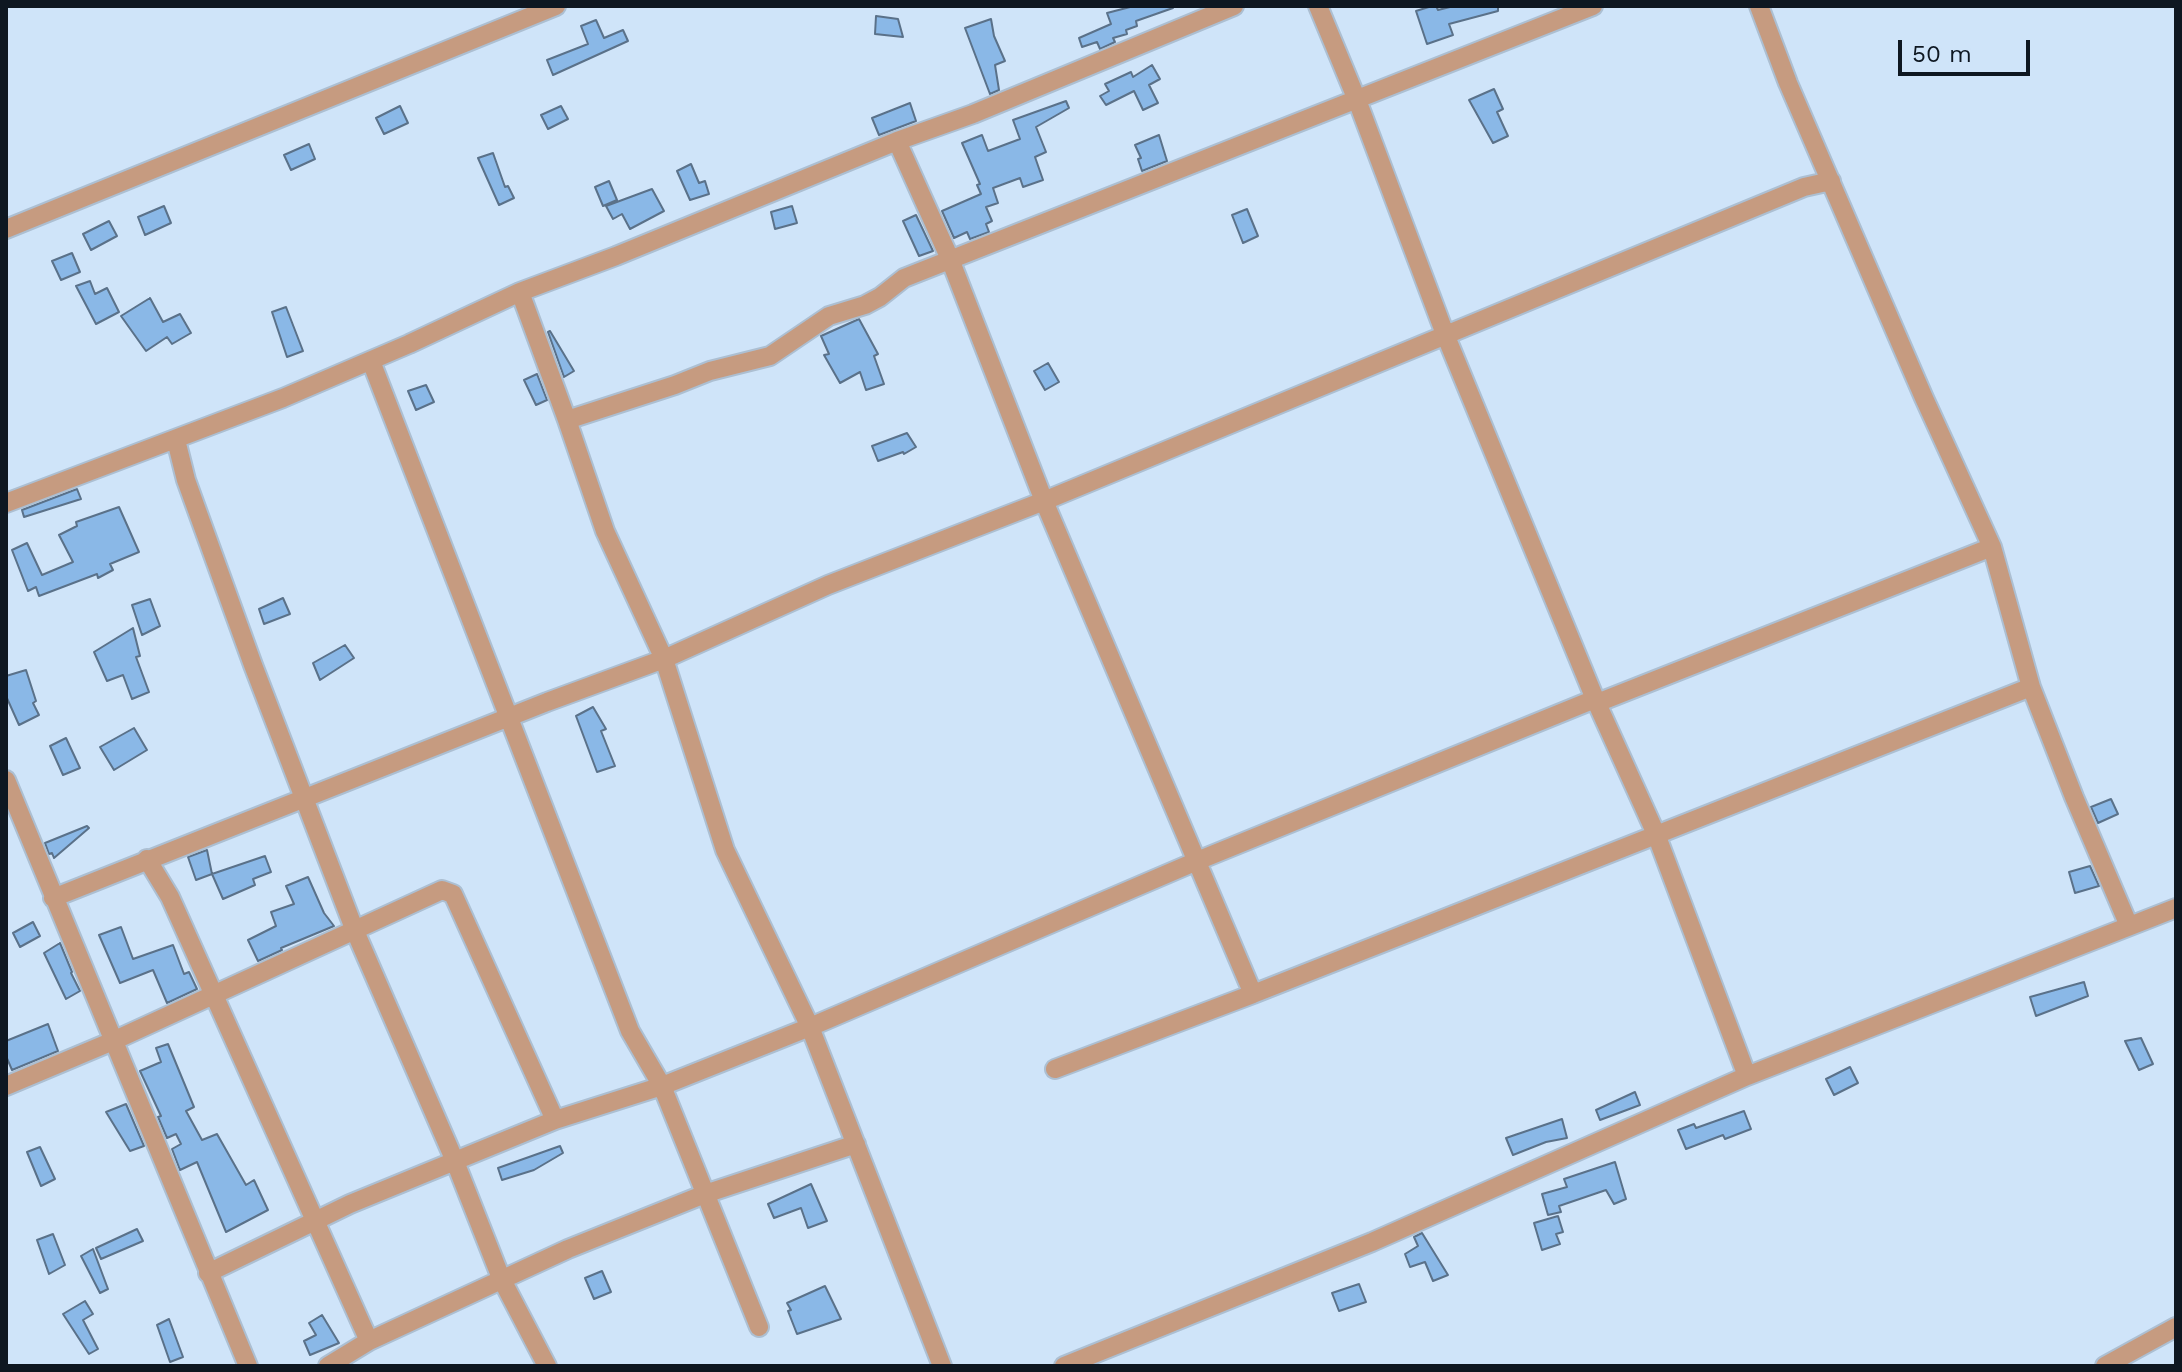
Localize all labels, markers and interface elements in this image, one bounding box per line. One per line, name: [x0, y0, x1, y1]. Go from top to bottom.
scale bar: [1902, 24, 2034, 74]
text: 50 m: [1912, 40, 1972, 68]

